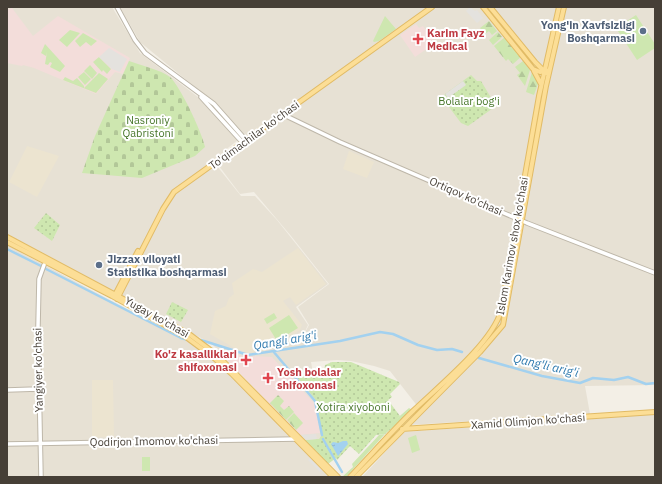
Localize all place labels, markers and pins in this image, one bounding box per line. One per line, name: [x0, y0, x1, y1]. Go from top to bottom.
place label: Yong'in Xavfsizligi Boshqarmasi: [541, 18, 635, 45]
place label: Karim Fayz Medical: [427, 26, 485, 53]
marker: Yong'in Xavfsizligi Boshqarmasi: [638, 26, 648, 36]
marker: Karim Fayz Medical: [412, 33, 424, 45]
place label: Jizzax viloyati Statistika boshqarmasi: [107, 252, 227, 279]
marker: Jizzax viloyati Statistika boshqarmasi: [94, 260, 104, 270]
place label: Ko'z kasalliklari shifoxonasi: [155, 347, 237, 374]
marker: Ko'z kasalliklari shifoxonasi: [240, 354, 252, 366]
place label: Yosh bolalar shifoxonasi: [277, 365, 341, 392]
marker: Yosh bolalar shifoxonasi: [262, 372, 274, 384]

